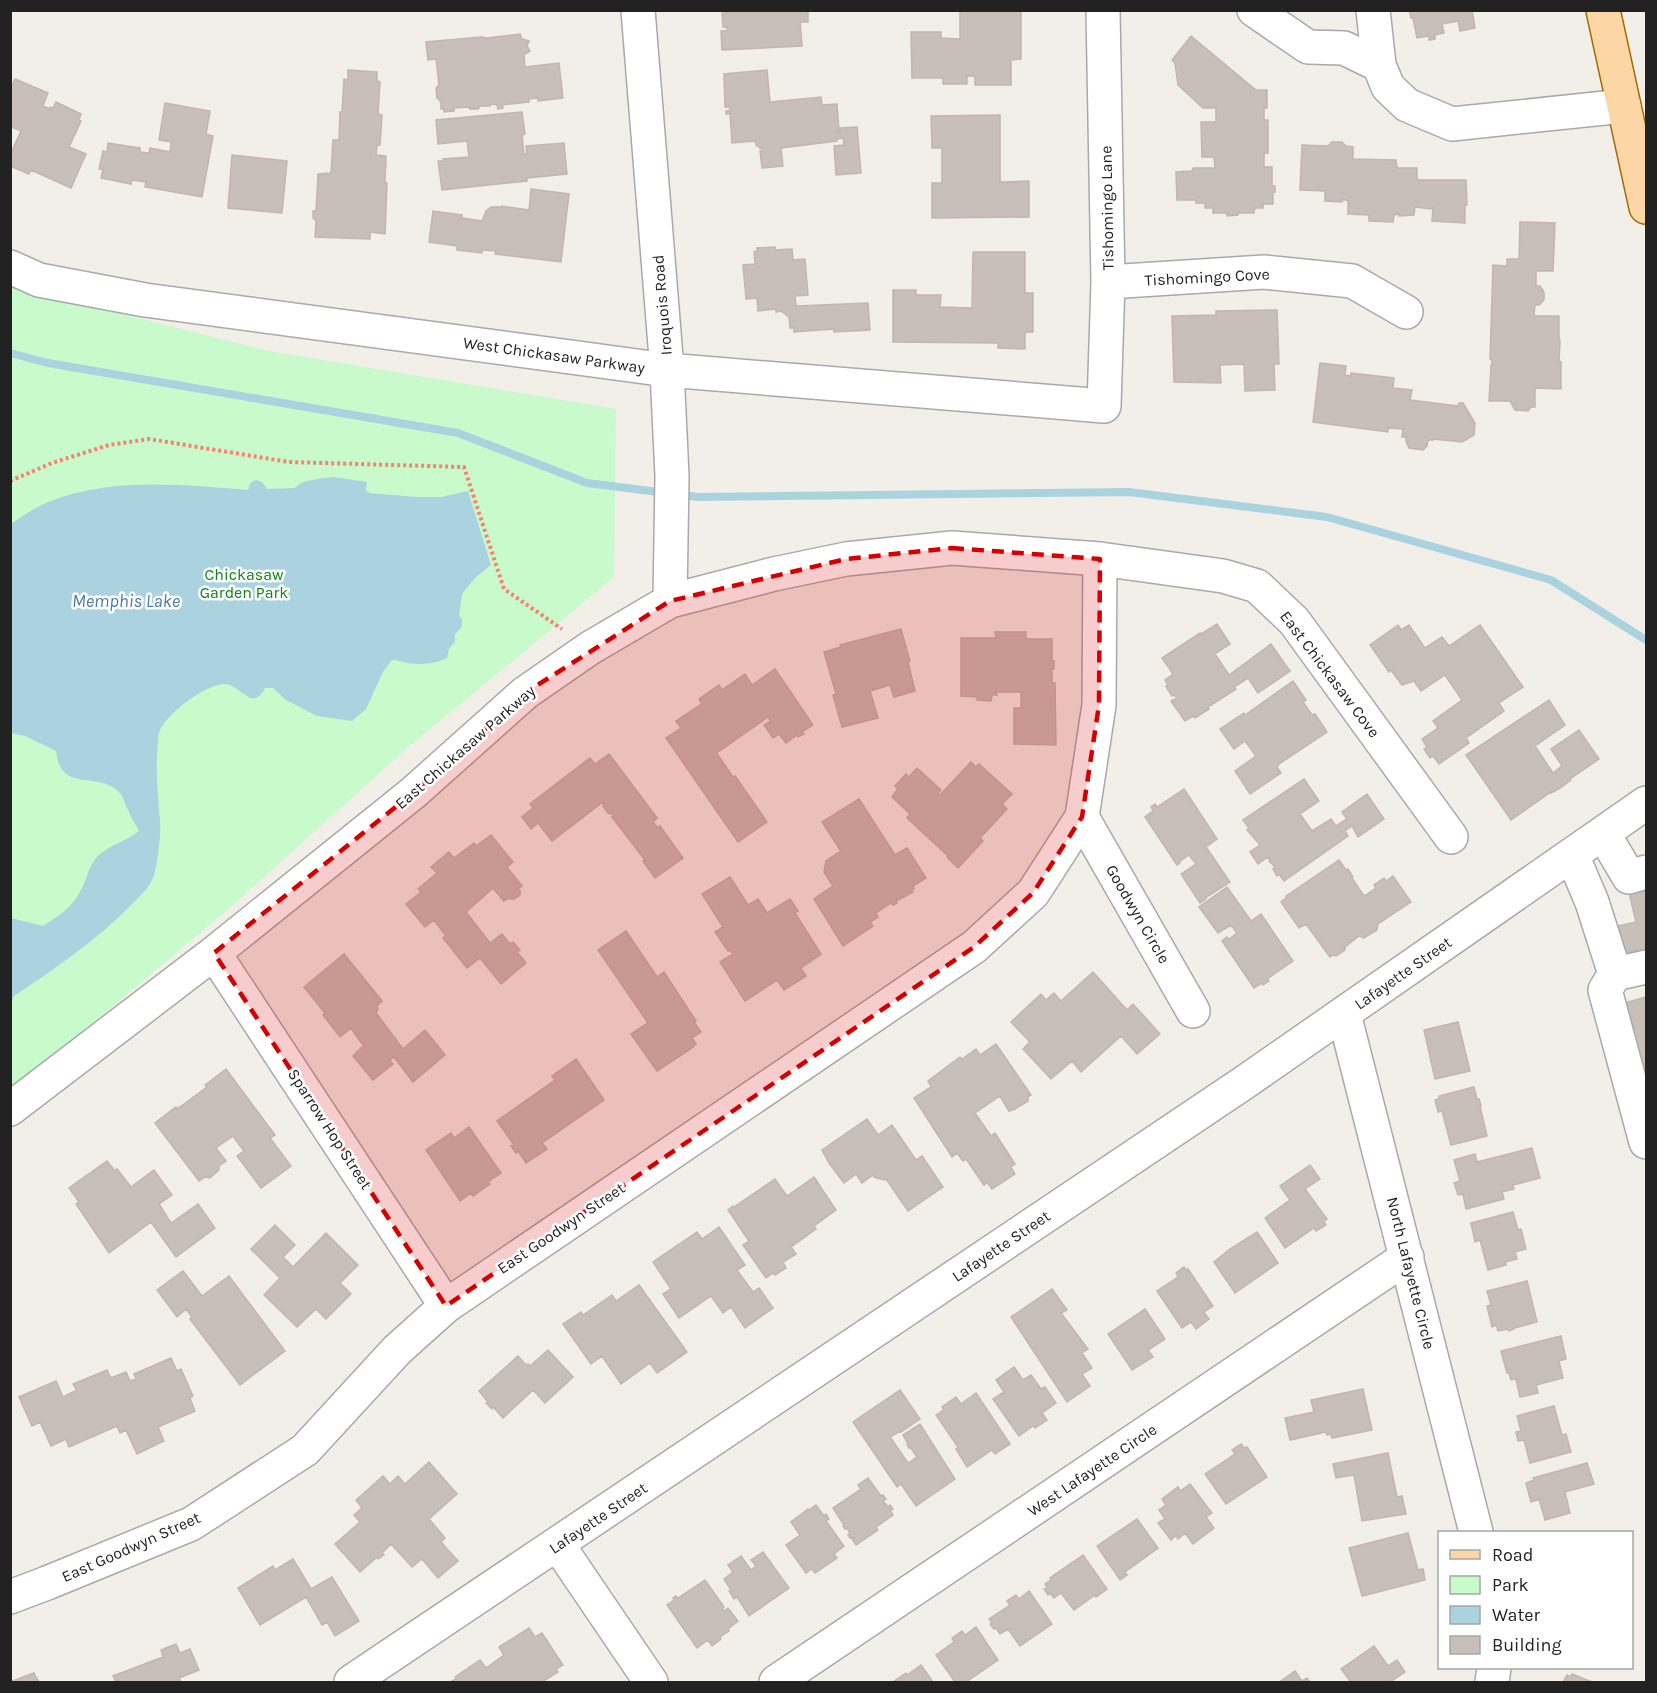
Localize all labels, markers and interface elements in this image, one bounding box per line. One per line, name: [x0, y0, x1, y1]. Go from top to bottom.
street label: Tishomingo Lane: [1096, 145, 1118, 271]
street label: Iroquois Road: [648, 254, 676, 356]
street label: Tishomingo Cove: [1144, 264, 1270, 290]
street label: West Chickasaw Parkway: [462, 333, 647, 377]
park label: Chickasaw Garden Park: [200, 565, 288, 602]
water label: Memphis Lake: [72, 590, 180, 612]
street label: East Chickasaw Cove: [1276, 607, 1384, 741]
street label: East Chickasaw Parkway: [391, 681, 539, 813]
street label: Goodwyn Circle: [1102, 861, 1174, 967]
street label: Lafayette Street: [1351, 932, 1455, 1014]
street label: Sparrow Hop Street: [284, 1065, 376, 1193]
street label: East Goodwyn Street: [494, 1178, 628, 1278]
street label: North Lafayette Circle: [1383, 1195, 1439, 1351]
street label: Lafayette Street: [948, 1206, 1054, 1286]
street label: West Lafayette Circle: [1024, 1420, 1160, 1520]
street label: Lafayette Street: [545, 1478, 651, 1558]
street label: East Goodwyn Street: [59, 1508, 203, 1586]
legend: [1438, 1531, 1633, 1669]
text: Road: [1492, 1544, 1533, 1566]
text: Park: [1492, 1574, 1529, 1596]
text: Water: [1492, 1604, 1540, 1626]
text: Building: [1492, 1634, 1562, 1656]

